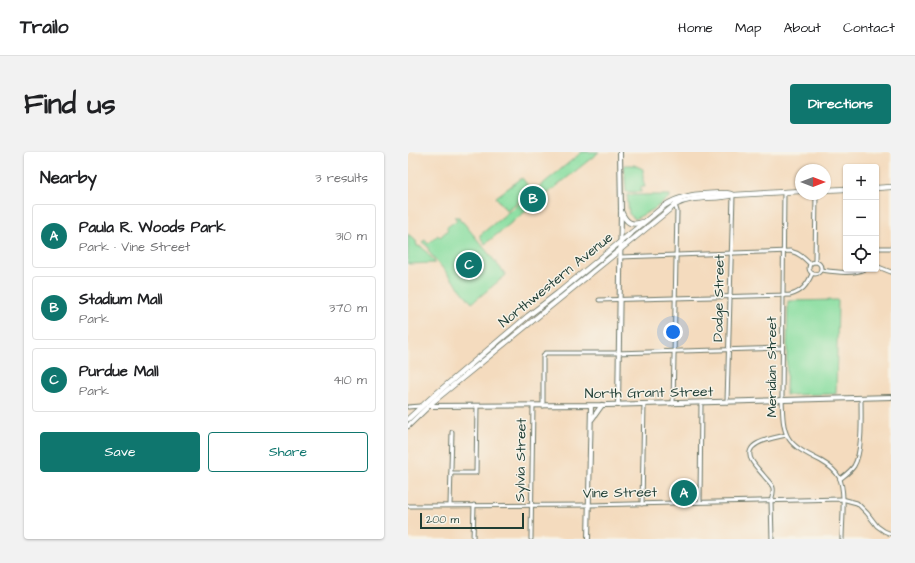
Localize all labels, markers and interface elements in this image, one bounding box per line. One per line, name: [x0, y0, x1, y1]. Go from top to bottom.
text: Trailo: [20, 14, 69, 41]
text: Home: [678, 18, 713, 38]
text: Map: [735, 18, 761, 38]
text: About: [783, 18, 821, 38]
text: Contact: [843, 18, 895, 38]
button: Directions: [790, 84, 891, 124]
text: Find us: [24, 85, 115, 124]
north arrow: [795, 164, 831, 200]
map controls: [843, 164, 879, 272]
button: +: [843, 164, 879, 200]
text: Nearby: [40, 166, 97, 190]
text: 3 results: [315, 169, 368, 187]
pin: B: [520, 184, 546, 214]
button: −: [843, 200, 879, 236]
text: Paula R. Woods Park: [79, 217, 226, 238]
text: A: [50, 227, 58, 245]
text: 310 m: [335, 227, 367, 245]
street label: Northwestern Avenue: [495, 227, 618, 332]
button: locate: [843, 236, 879, 272]
text: Park · Vine Street: [79, 238, 190, 256]
pin: C: [456, 250, 482, 280]
street label: Dodge Street: [708, 254, 730, 342]
text: Stadium Mall: [79, 289, 162, 310]
text: B: [49, 299, 59, 317]
text: 370 m: [329, 299, 367, 317]
text: Park: [79, 310, 109, 328]
street label: Meridian Street: [762, 316, 782, 418]
your location: [663, 322, 683, 342]
text: Purdue Mall: [79, 361, 159, 382]
text: C: [49, 371, 59, 389]
text: 410 m: [333, 371, 367, 389]
text: Park: [79, 382, 109, 400]
street label: North Grant Street: [585, 382, 714, 404]
street label: Sylvia Street: [510, 417, 532, 502]
button: Save: [40, 432, 200, 472]
button: Share: [208, 432, 368, 472]
pin: A: [671, 478, 697, 508]
street label: Vine Street: [583, 482, 658, 504]
scale bar: [420, 511, 524, 530]
text: 200 m: [426, 512, 459, 527]

